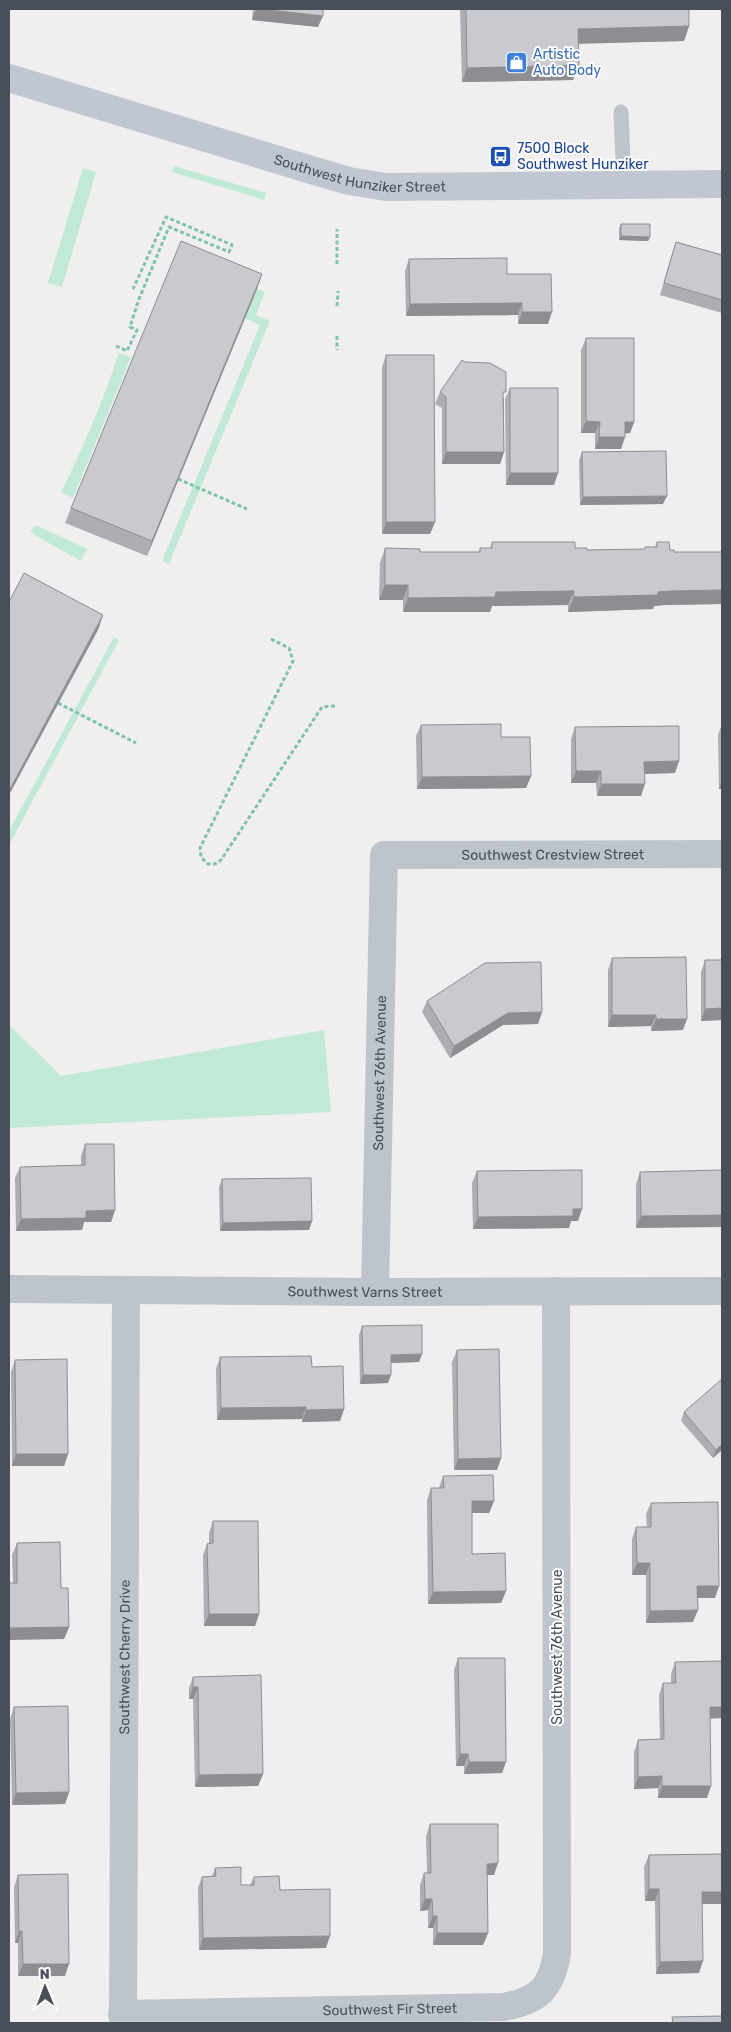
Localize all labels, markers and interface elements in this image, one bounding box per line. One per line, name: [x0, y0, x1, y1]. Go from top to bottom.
place label: Artistic Auto Body: [533, 46, 601, 79]
shop icon: Artistic Auto Body: [505, 50, 529, 74]
place label: 7500 Block Southwest Hunziker: [517, 140, 649, 173]
bus stop icon: 7500 Block Southwest Hunziker: [489, 144, 513, 168]
street label: Southwest Hunziker Street: [272, 151, 446, 197]
street label: Southwest Crestview Street: [462, 846, 645, 864]
street label: Southwest 76th Avenue: [370, 995, 390, 1151]
street label: Southwest Varns Street: [288, 1283, 443, 1301]
street label: Southwest 76th Avenue: [549, 1569, 566, 1725]
street label: Southwest Cherry Drive: [116, 1579, 134, 1735]
north arrow: [20, 1962, 70, 2012]
text: N: [40, 1966, 50, 1983]
street label: Southwest Fir Street: [323, 2000, 458, 2019]

